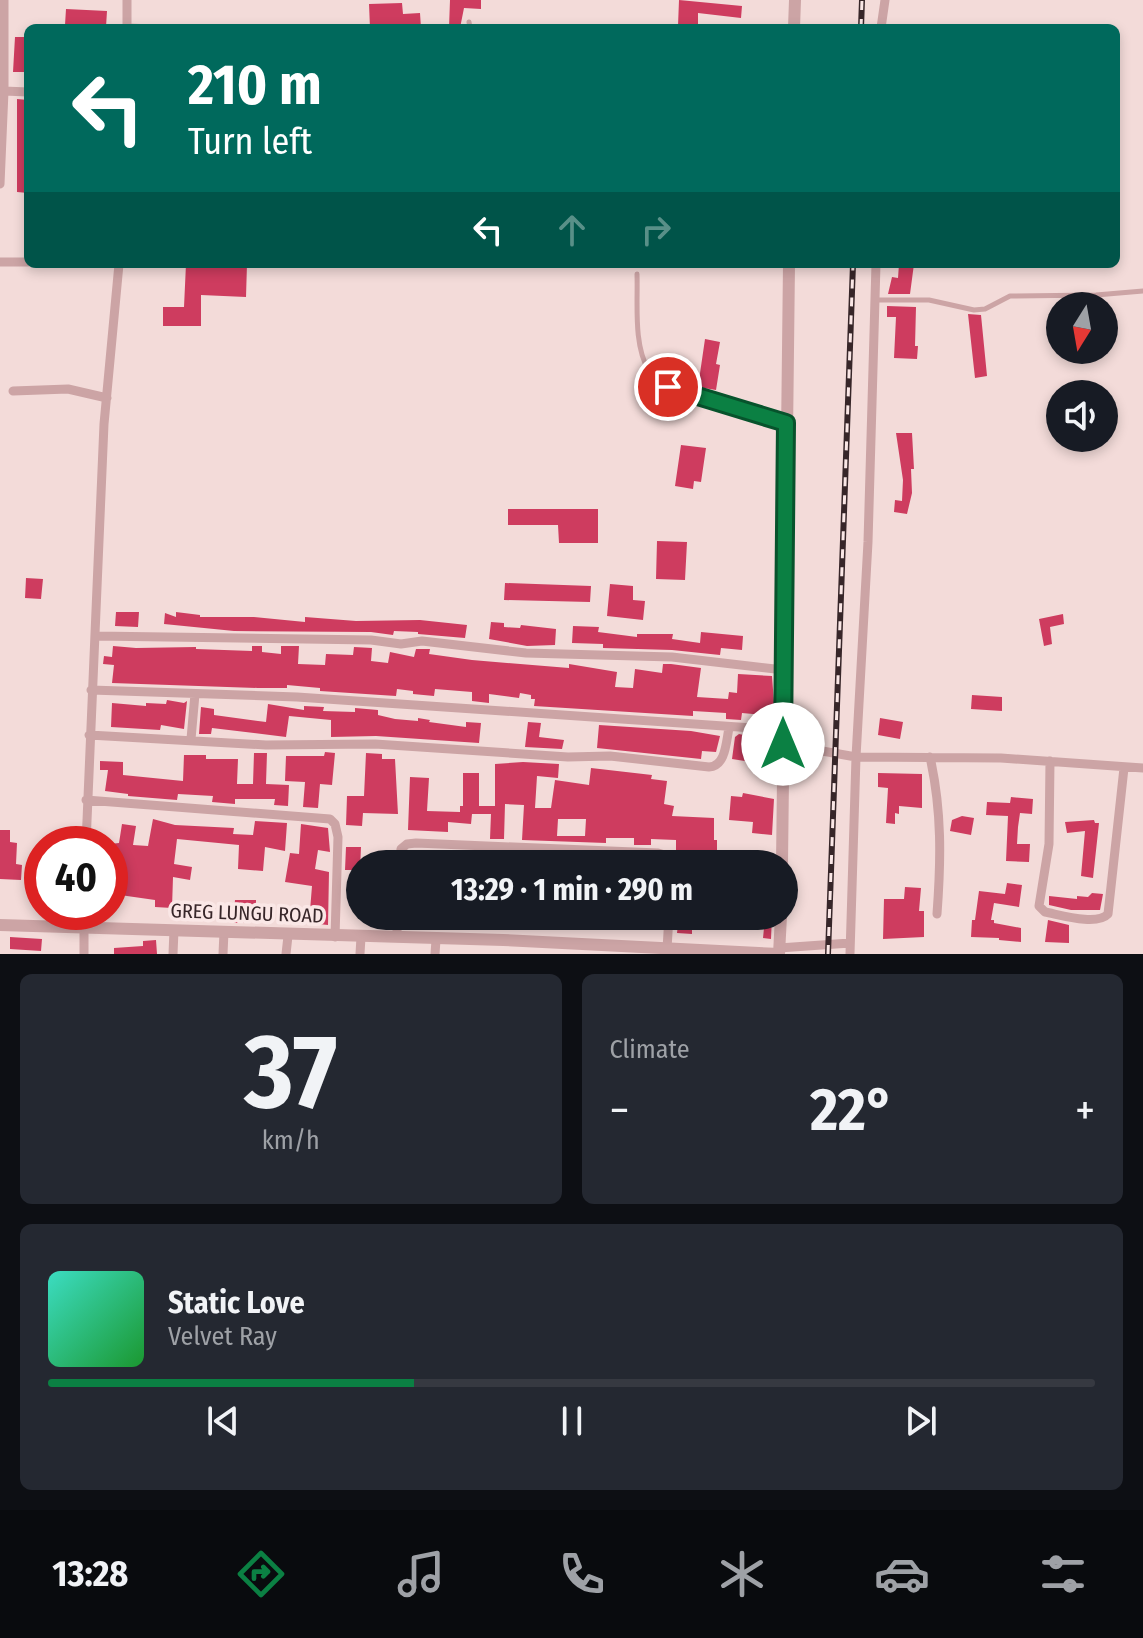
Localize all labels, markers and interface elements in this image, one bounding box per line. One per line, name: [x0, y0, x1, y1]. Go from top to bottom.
text: 210 m: [188, 52, 322, 119]
icon: left: [56, 56, 160, 160]
text: Turn left: [188, 120, 312, 164]
icon: left: [466, 208, 510, 252]
icon: ahead: [550, 208, 594, 252]
icon: right: [634, 208, 678, 252]
north arrow: [1046, 292, 1118, 364]
map controls: [1046, 292, 1118, 452]
pin: [634, 353, 702, 421]
icon: arrive: [646, 365, 690, 409]
button: sound: [1046, 380, 1118, 452]
position arrow: [741, 702, 825, 786]
speed limit sign: 40: [24, 826, 128, 930]
text: 13:29 · 1 min · 290 m: [451, 872, 693, 908]
street label: GREG LUNGU ROAD: [170, 898, 324, 928]
text: 37: [244, 1010, 337, 1135]
text: Climate: [610, 1034, 690, 1065]
text: 22°: [810, 1074, 894, 1146]
text: −: [610, 1084, 629, 1137]
text: +: [1075, 1084, 1095, 1137]
text: km/h: [262, 1125, 320, 1156]
text: Static Love: [168, 1285, 305, 1321]
text: Velvet Ray: [168, 1321, 277, 1352]
icon: previous: [201, 1399, 245, 1443]
icon: pause: [550, 1399, 594, 1443]
icon: next: [899, 1399, 943, 1443]
icon: directions: [233, 1546, 289, 1602]
icon: music: [393, 1546, 449, 1602]
icon: phone: [554, 1546, 610, 1602]
icon: climate: [714, 1546, 770, 1602]
icon: car: [874, 1546, 930, 1602]
icon: filters: [1035, 1546, 1091, 1602]
text: 13:28: [52, 1552, 128, 1596]

